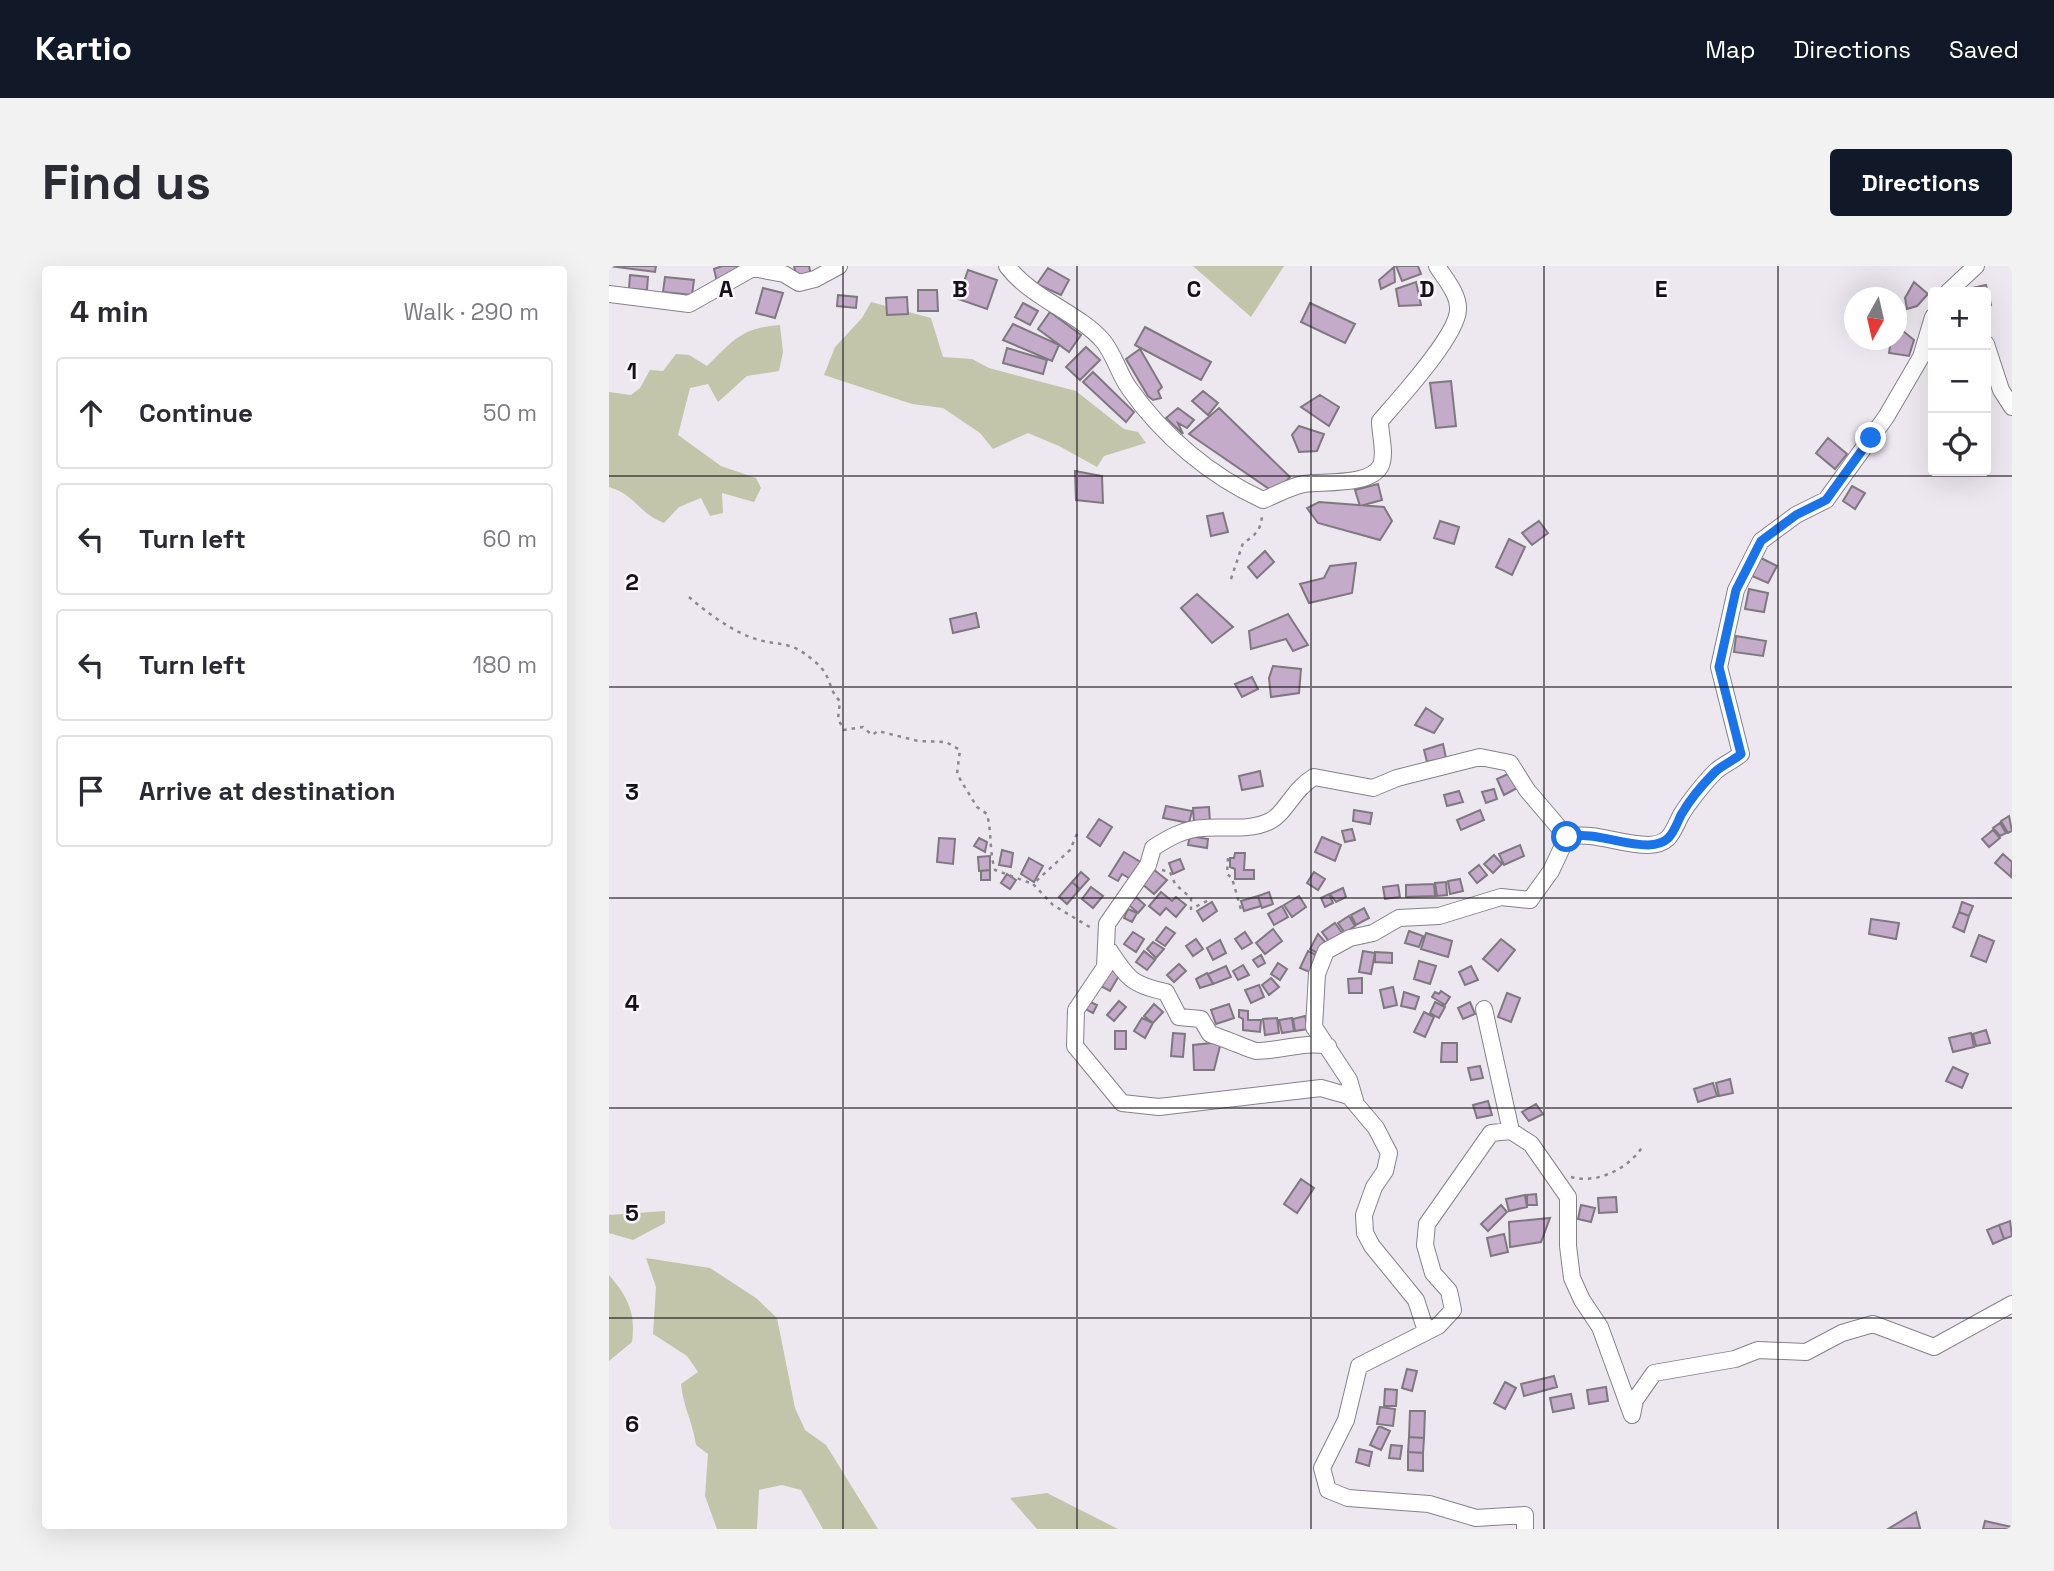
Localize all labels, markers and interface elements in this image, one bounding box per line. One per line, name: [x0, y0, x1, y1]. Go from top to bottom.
text: Kartio: [35, 28, 132, 70]
text: Map: [1705, 34, 1755, 65]
text: Directions: [1793, 34, 1911, 65]
text: Saved: [1949, 34, 2019, 65]
button: Directions: [1830, 149, 2012, 216]
text: Find us: [42, 151, 211, 213]
text: A: [719, 274, 734, 304]
text: B: [952, 274, 968, 304]
text: C: [1187, 274, 1201, 304]
text: D: [1419, 274, 1435, 304]
text: E: [1655, 274, 1667, 304]
north arrow: [1844, 287, 1907, 350]
map controls: [1928, 287, 1991, 476]
button: +: [1928, 287, 1991, 350]
text: 4 min: [70, 292, 149, 331]
text: Walk · 290 m: [403, 297, 539, 327]
button: −: [1928, 350, 1991, 413]
text: 1: [627, 356, 637, 386]
icon: ahead: [72, 394, 110, 432]
text: Continue: [139, 396, 253, 430]
text: 50 m: [483, 398, 537, 428]
button: locate: [1928, 413, 1991, 476]
route end: [1855, 422, 1886, 453]
icon: left: [72, 520, 110, 558]
text: Turn left: [139, 522, 246, 556]
text: 60 m: [482, 524, 537, 554]
text: 2: [625, 567, 639, 597]
icon: left: [72, 646, 110, 684]
text: Turn left: [139, 648, 246, 682]
text: 180 m: [473, 650, 537, 680]
icon: arrive: [72, 772, 110, 810]
text: Arrive at destination: [139, 774, 396, 808]
text: 3: [625, 777, 639, 807]
route start: [1551, 821, 1582, 852]
text: 4: [625, 988, 640, 1018]
text: 5: [625, 1198, 639, 1228]
text: 6: [625, 1409, 639, 1439]

